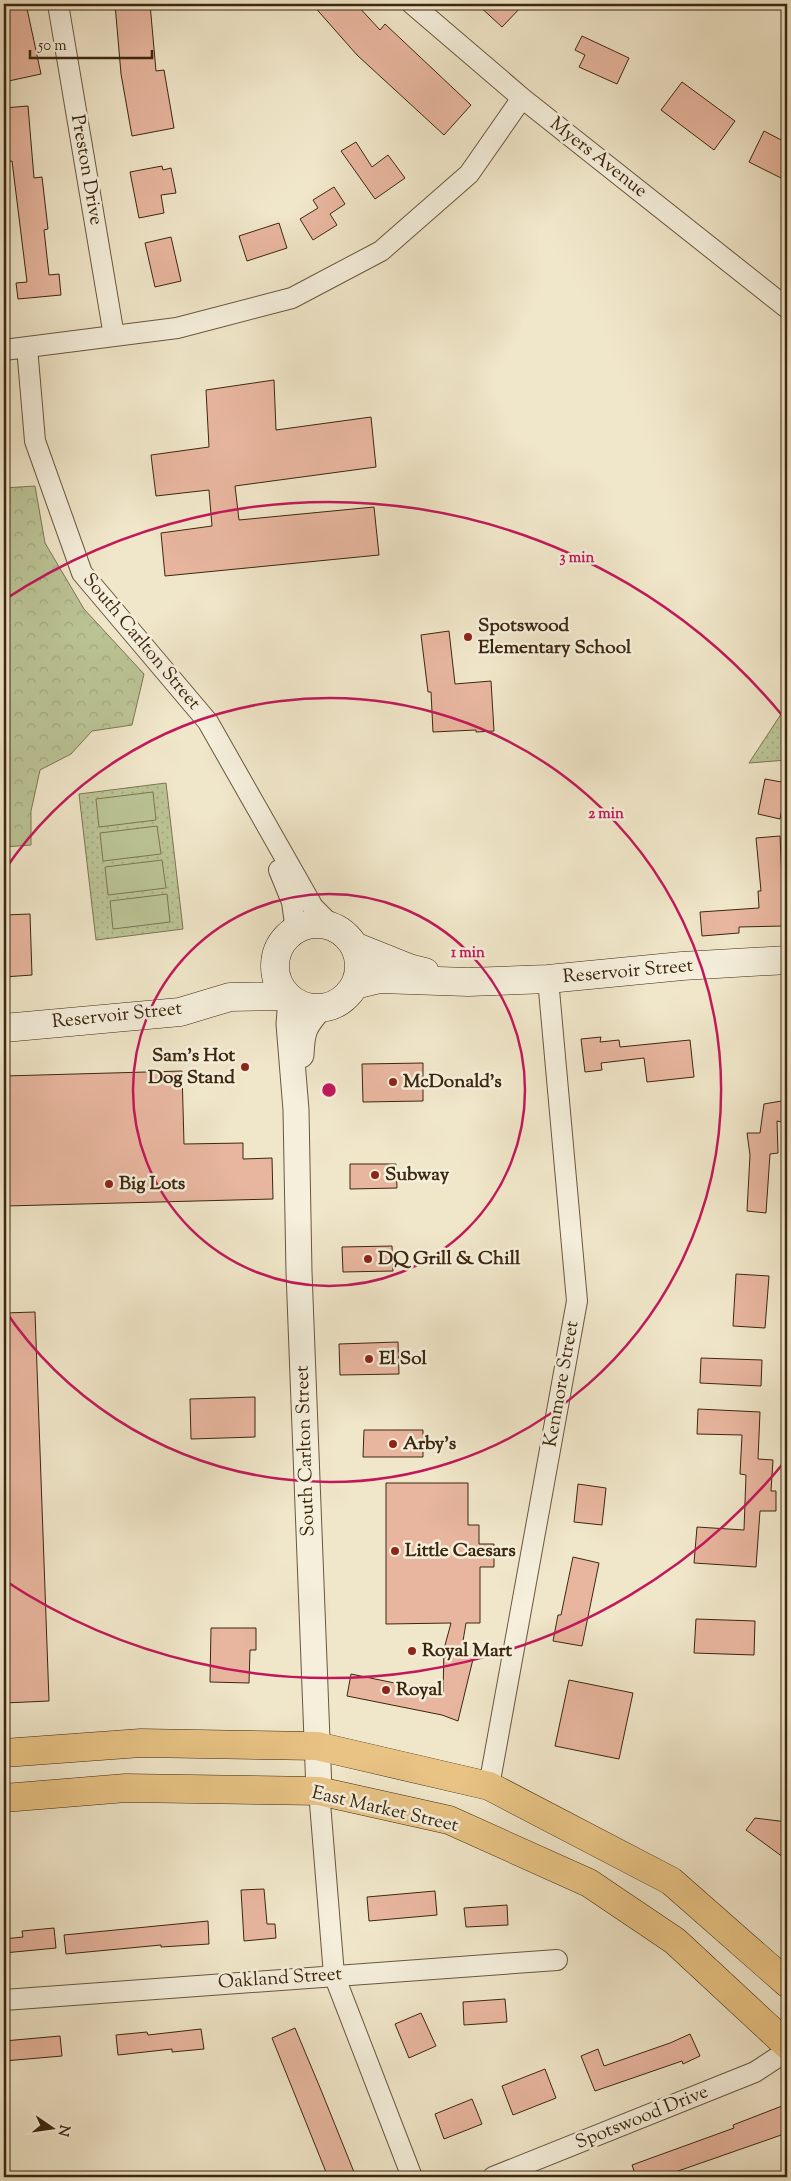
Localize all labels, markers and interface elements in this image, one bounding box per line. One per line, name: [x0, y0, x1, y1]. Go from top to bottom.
scale bar: [30, 28, 152, 60]
text: 50 m: [37, 36, 67, 57]
street label: Myers Avenue: [543, 111, 653, 205]
street label: Preston Drive: [63, 113, 109, 228]
text: 3 min: [560, 548, 595, 569]
street label: South Carlton Street: [76, 568, 207, 717]
place label: Spotswood Elementary School: [478, 613, 632, 662]
marker: Spotswood Elementary School: [462, 631, 474, 643]
text: 2 min: [588, 804, 624, 825]
text: 1 min: [451, 943, 485, 964]
street label: Reservoir Street: [562, 953, 695, 991]
street label: Reservoir Street: [51, 996, 184, 1036]
place label: Sam's Hot Dog Stand: [148, 1043, 235, 1092]
marker: Sam's Hot Dog Stand: [239, 1061, 251, 1073]
place label: McDonald's: [403, 1069, 502, 1096]
marker: McDonald's: [387, 1076, 399, 1088]
centre of rings: [320, 1081, 338, 1099]
place label: Subway: [385, 1162, 450, 1189]
marker: Subway: [369, 1169, 381, 1181]
place label: Big Lots: [119, 1171, 186, 1198]
marker: Big Lots: [103, 1178, 115, 1190]
place label: DQ Grill & Chill: [378, 1246, 521, 1273]
marker: DQ Grill & Chill: [362, 1253, 374, 1265]
street label: Kenmore Street: [538, 1318, 586, 1449]
place label: El Sol: [379, 1346, 427, 1373]
marker: El Sol: [363, 1353, 375, 1365]
street label: South Carlton Street: [290, 1364, 322, 1537]
place label: Arby's: [403, 1431, 457, 1458]
marker: Arby's: [387, 1438, 399, 1450]
place label: Little Caesars: [405, 1538, 516, 1565]
marker: Little Caesars: [389, 1545, 401, 1557]
place label: Royal Mart: [422, 1638, 513, 1665]
marker: Royal Mart: [406, 1645, 418, 1657]
place label: Royal: [396, 1677, 443, 1704]
marker: Royal: [380, 1684, 392, 1696]
street label: East Market Street: [309, 1780, 461, 1840]
street label: Oakland Street: [217, 1961, 343, 1997]
street label: Spotswood Drive: [572, 2079, 713, 2157]
north arrow: [28, 2104, 78, 2154]
text: N: [52, 2123, 74, 2138]

